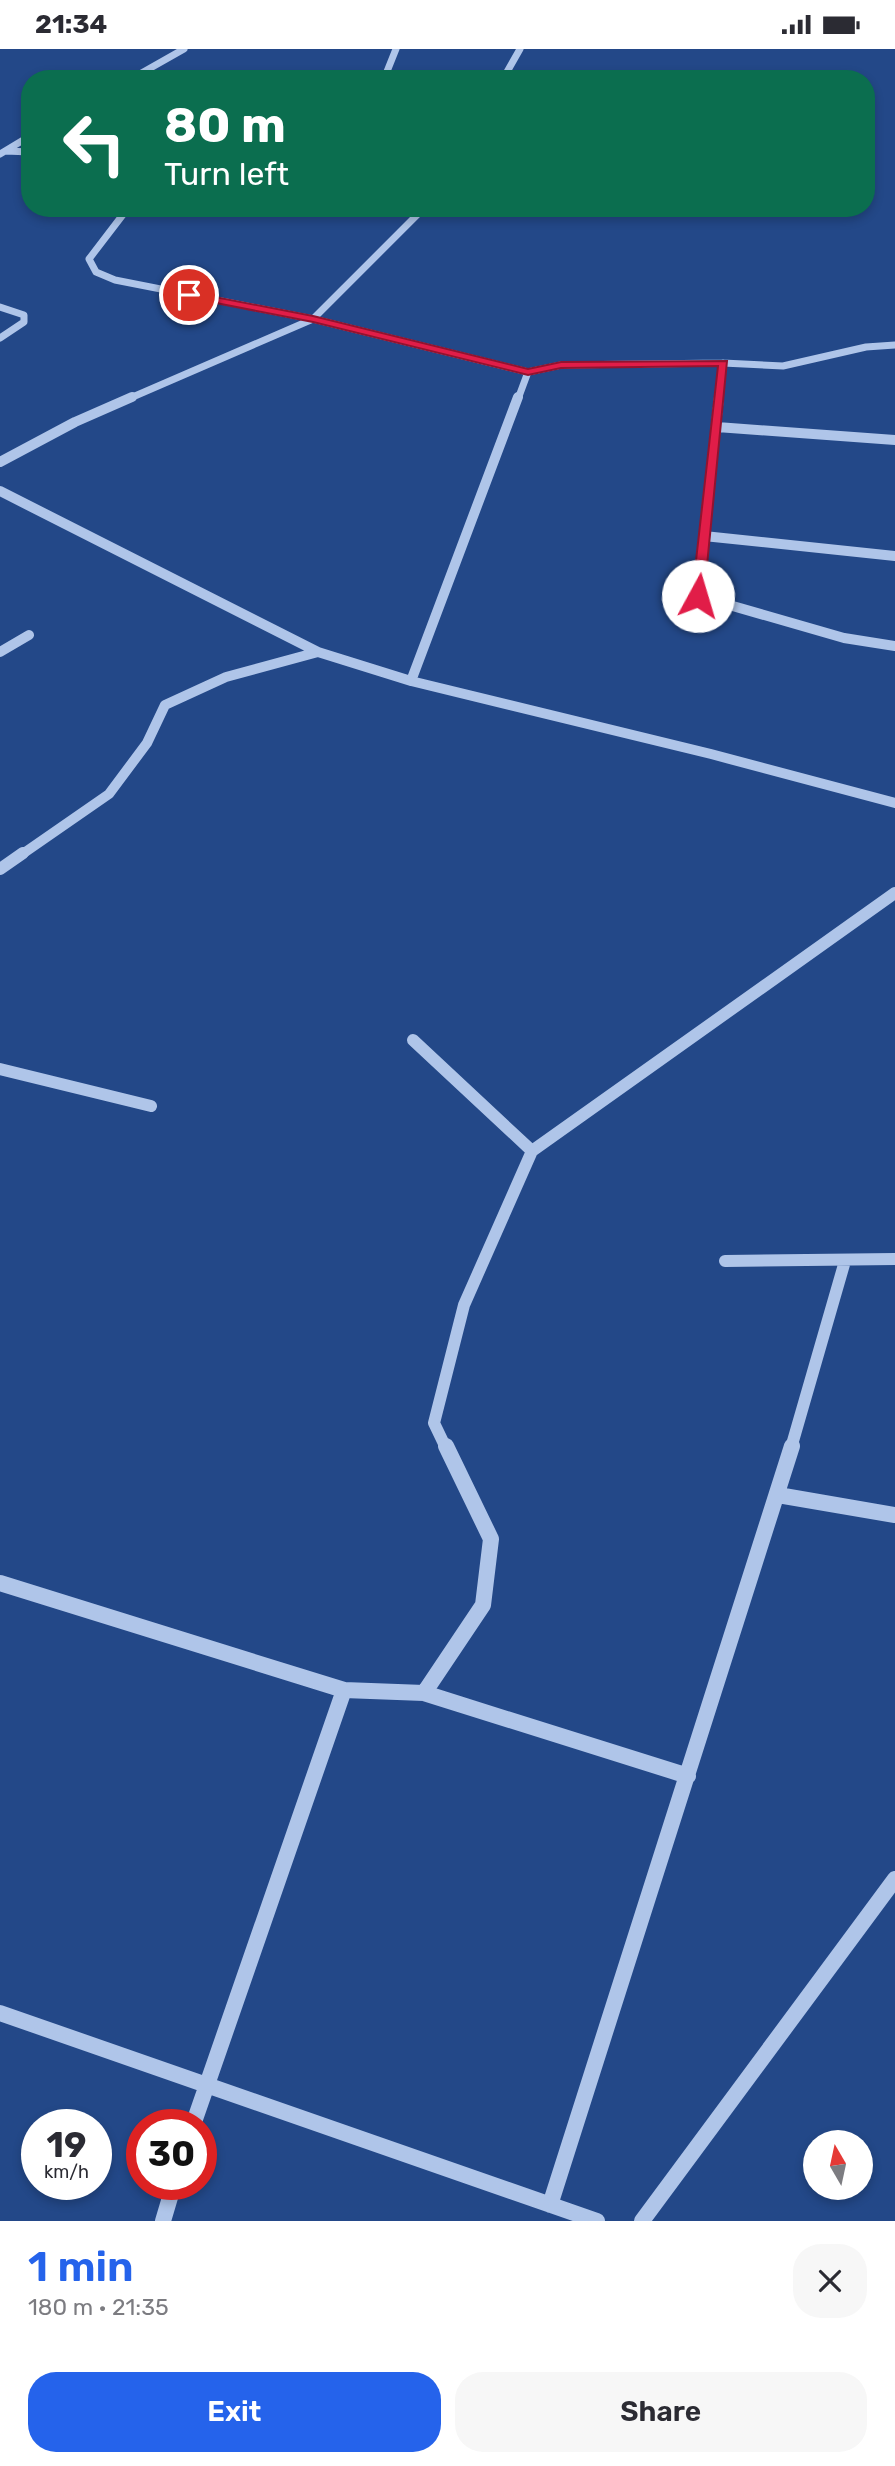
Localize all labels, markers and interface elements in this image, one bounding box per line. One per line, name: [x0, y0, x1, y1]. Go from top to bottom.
text: 21:34: [35, 9, 107, 40]
text: 80 m: [164, 96, 286, 154]
icon: left: [49, 98, 140, 189]
text: Turn left: [164, 155, 289, 193]
pin: [159, 265, 219, 325]
icon: arrive: [170, 276, 208, 314]
position arrow: [661, 559, 735, 633]
speed limit sign: 30: [126, 2109, 217, 2200]
text: 19: [47, 2124, 86, 2166]
north arrow: [803, 2130, 873, 2200]
map controls: [803, 2130, 873, 2200]
text: km/h: [44, 2161, 89, 2183]
text: 1 min: [28, 2242, 134, 2292]
button: close: [793, 2244, 867, 2318]
text: 180 m · 21:35: [28, 2293, 169, 2321]
button: Exit: [28, 2372, 441, 2452]
button: Share: [455, 2372, 867, 2452]

